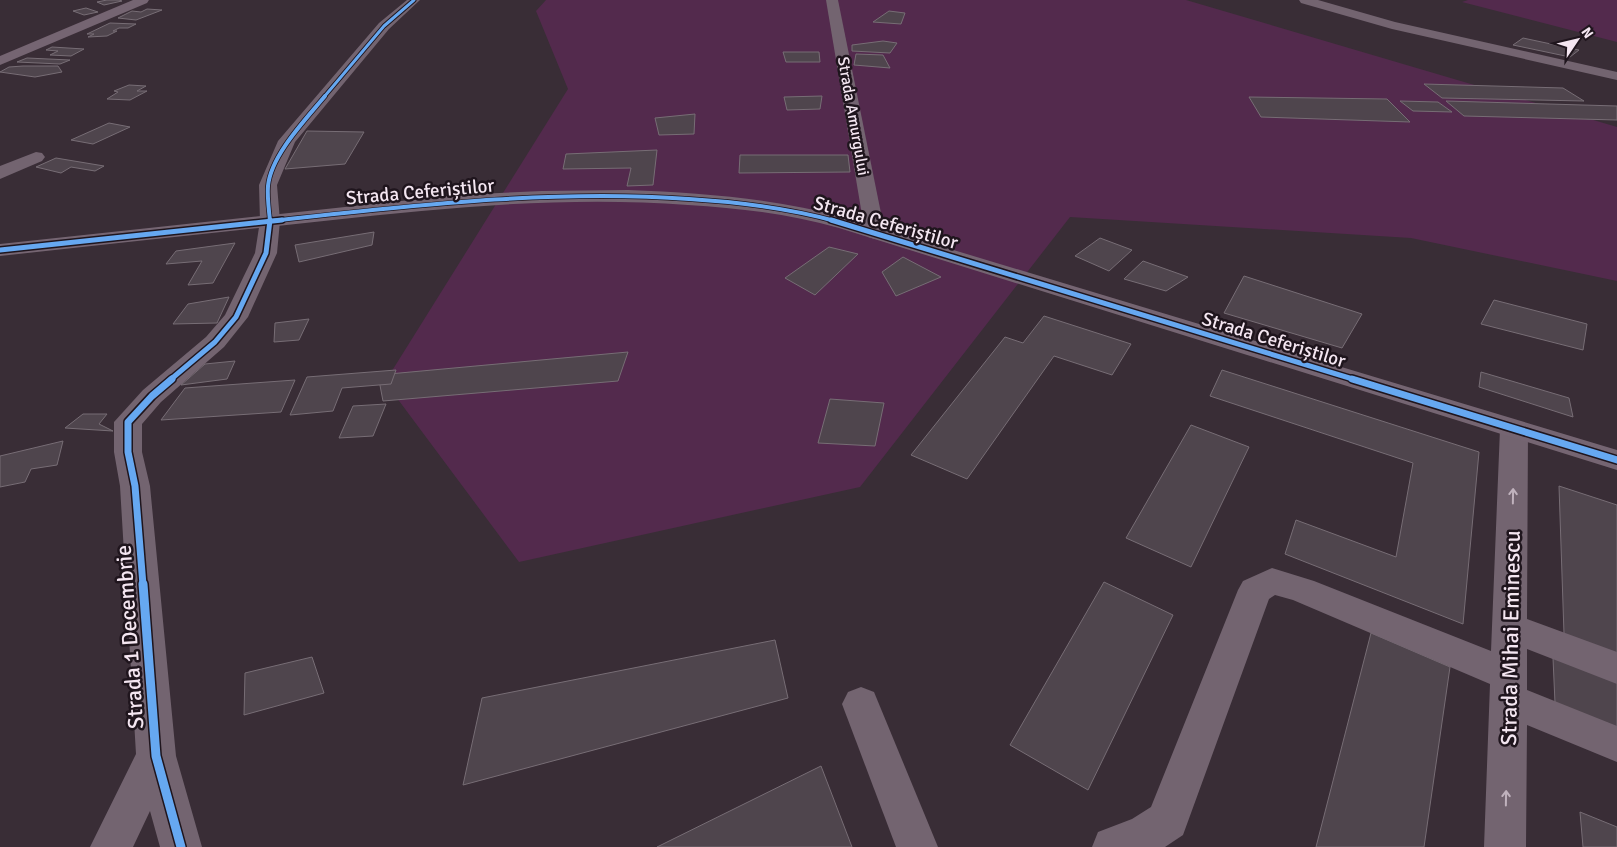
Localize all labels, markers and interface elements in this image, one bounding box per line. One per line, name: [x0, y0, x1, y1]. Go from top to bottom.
north arrow: [1552, 15, 1602, 65]
text: N: [1577, 24, 1597, 42]
street label: Strada Amurgului: [833, 55, 873, 177]
street label: Strada Ceferiștilor: [345, 174, 495, 210]
street label: Strada Ceferiștilor: [811, 191, 961, 255]
street label: Strada Ceferiștilor: [1199, 307, 1348, 373]
one-way arrow: [1508, 488, 1517, 504]
street label: Strada Mihai Eminescu: [1495, 530, 1526, 746]
street label: Strada 1 Decembrie: [110, 544, 149, 730]
one-way arrow: [1501, 791, 1511, 807]

